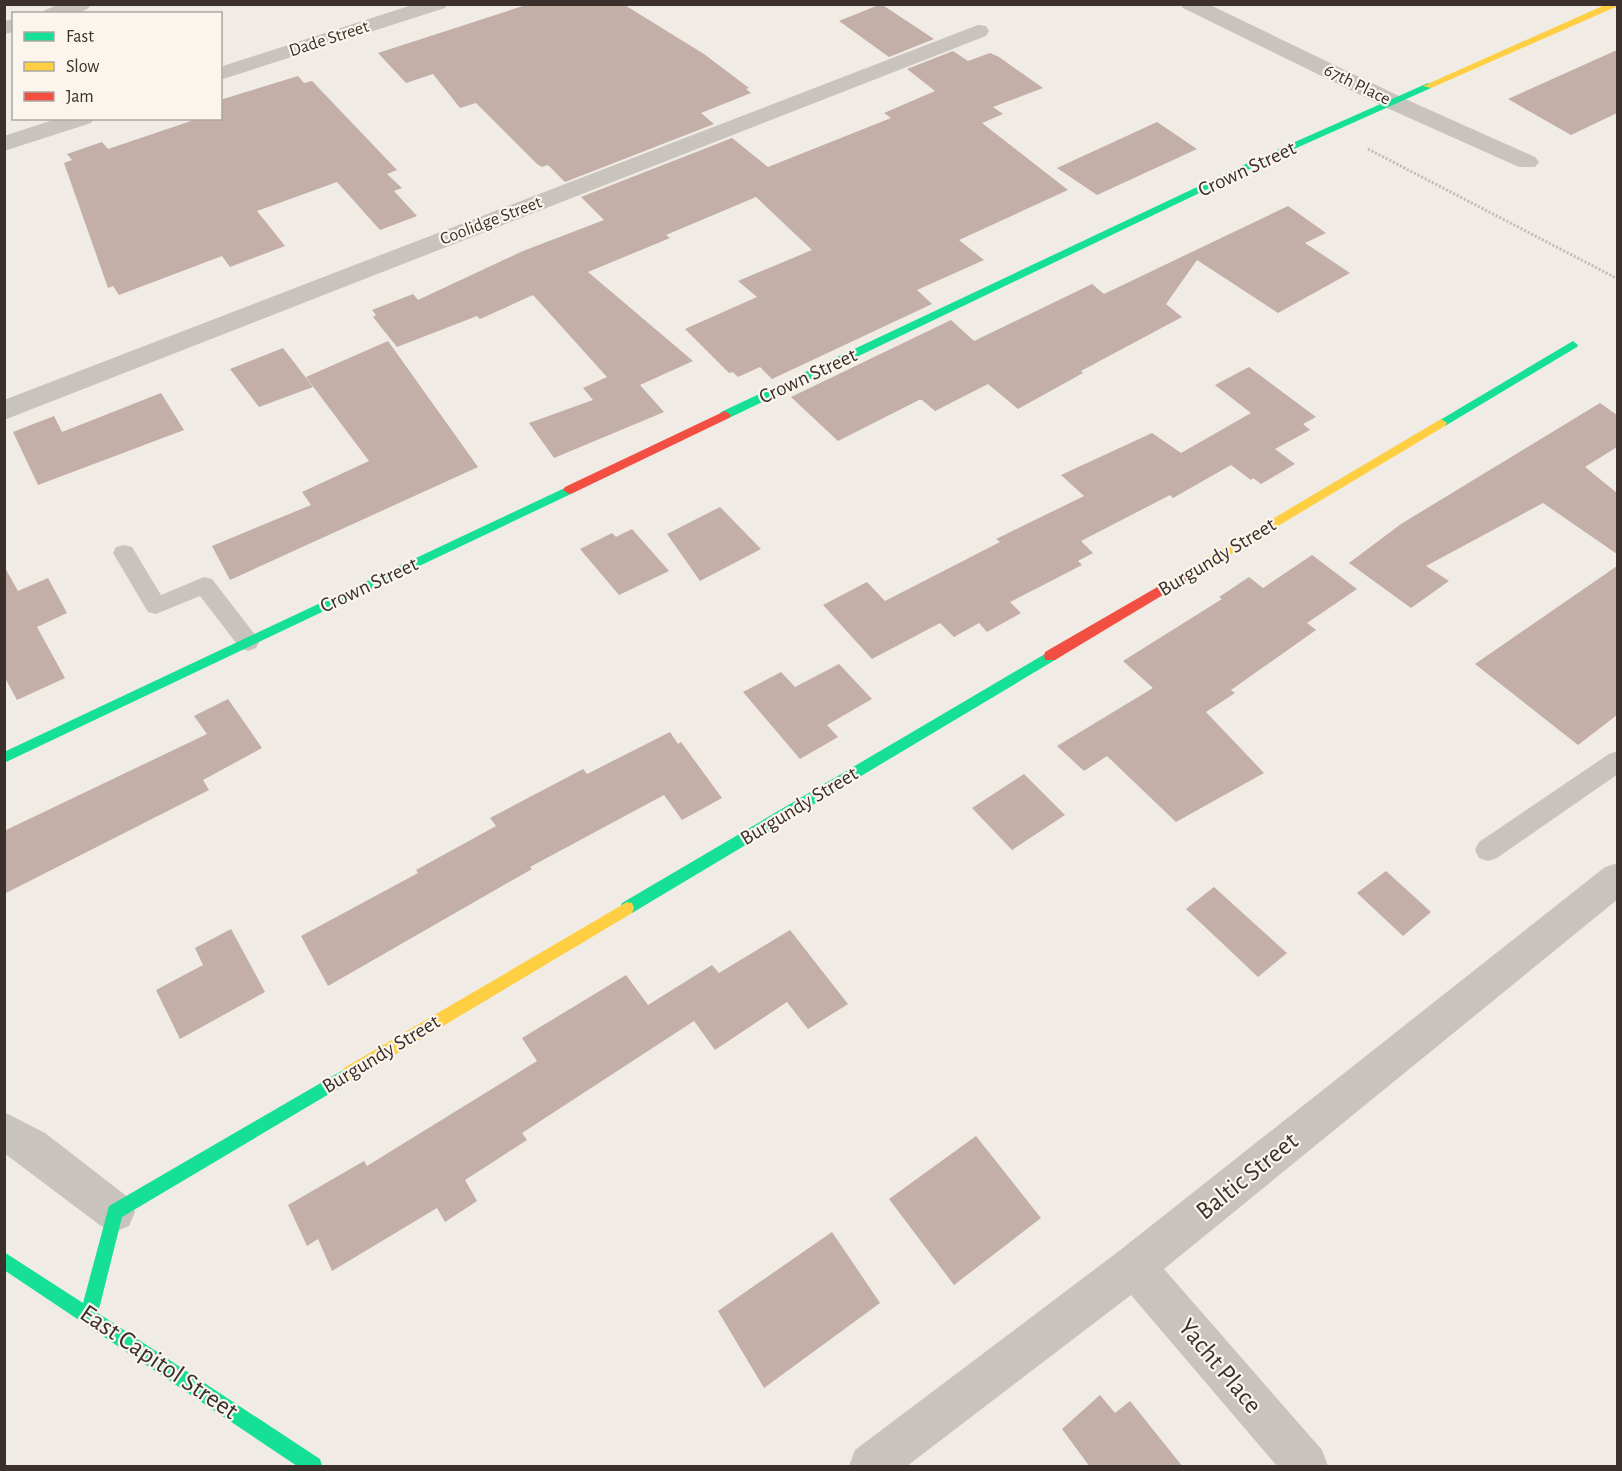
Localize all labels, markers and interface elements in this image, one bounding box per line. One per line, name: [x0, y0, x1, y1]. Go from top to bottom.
legend: [12, 12, 222, 120]
street label: Dade Street: [287, 18, 371, 60]
text: Fast: [66, 28, 94, 46]
text: Slow: [66, 58, 99, 76]
street label: 67th Place: [1321, 61, 1393, 109]
text: Jam: [66, 88, 94, 106]
street label: Crown Street: [1195, 137, 1299, 201]
street label: Coolidge Street: [438, 193, 545, 249]
street label: Crown Street: [756, 344, 860, 408]
street label: Burgundy Street: [1155, 514, 1280, 600]
street label: Crown Street: [317, 553, 421, 617]
street label: Burgundy Street: [737, 763, 862, 849]
street label: Burgundy Street: [319, 1011, 444, 1097]
street label: Baltic Street: [1191, 1127, 1303, 1225]
street label: East Capitol Street: [75, 1300, 243, 1424]
street label: Yacht Place: [1173, 1314, 1267, 1418]

